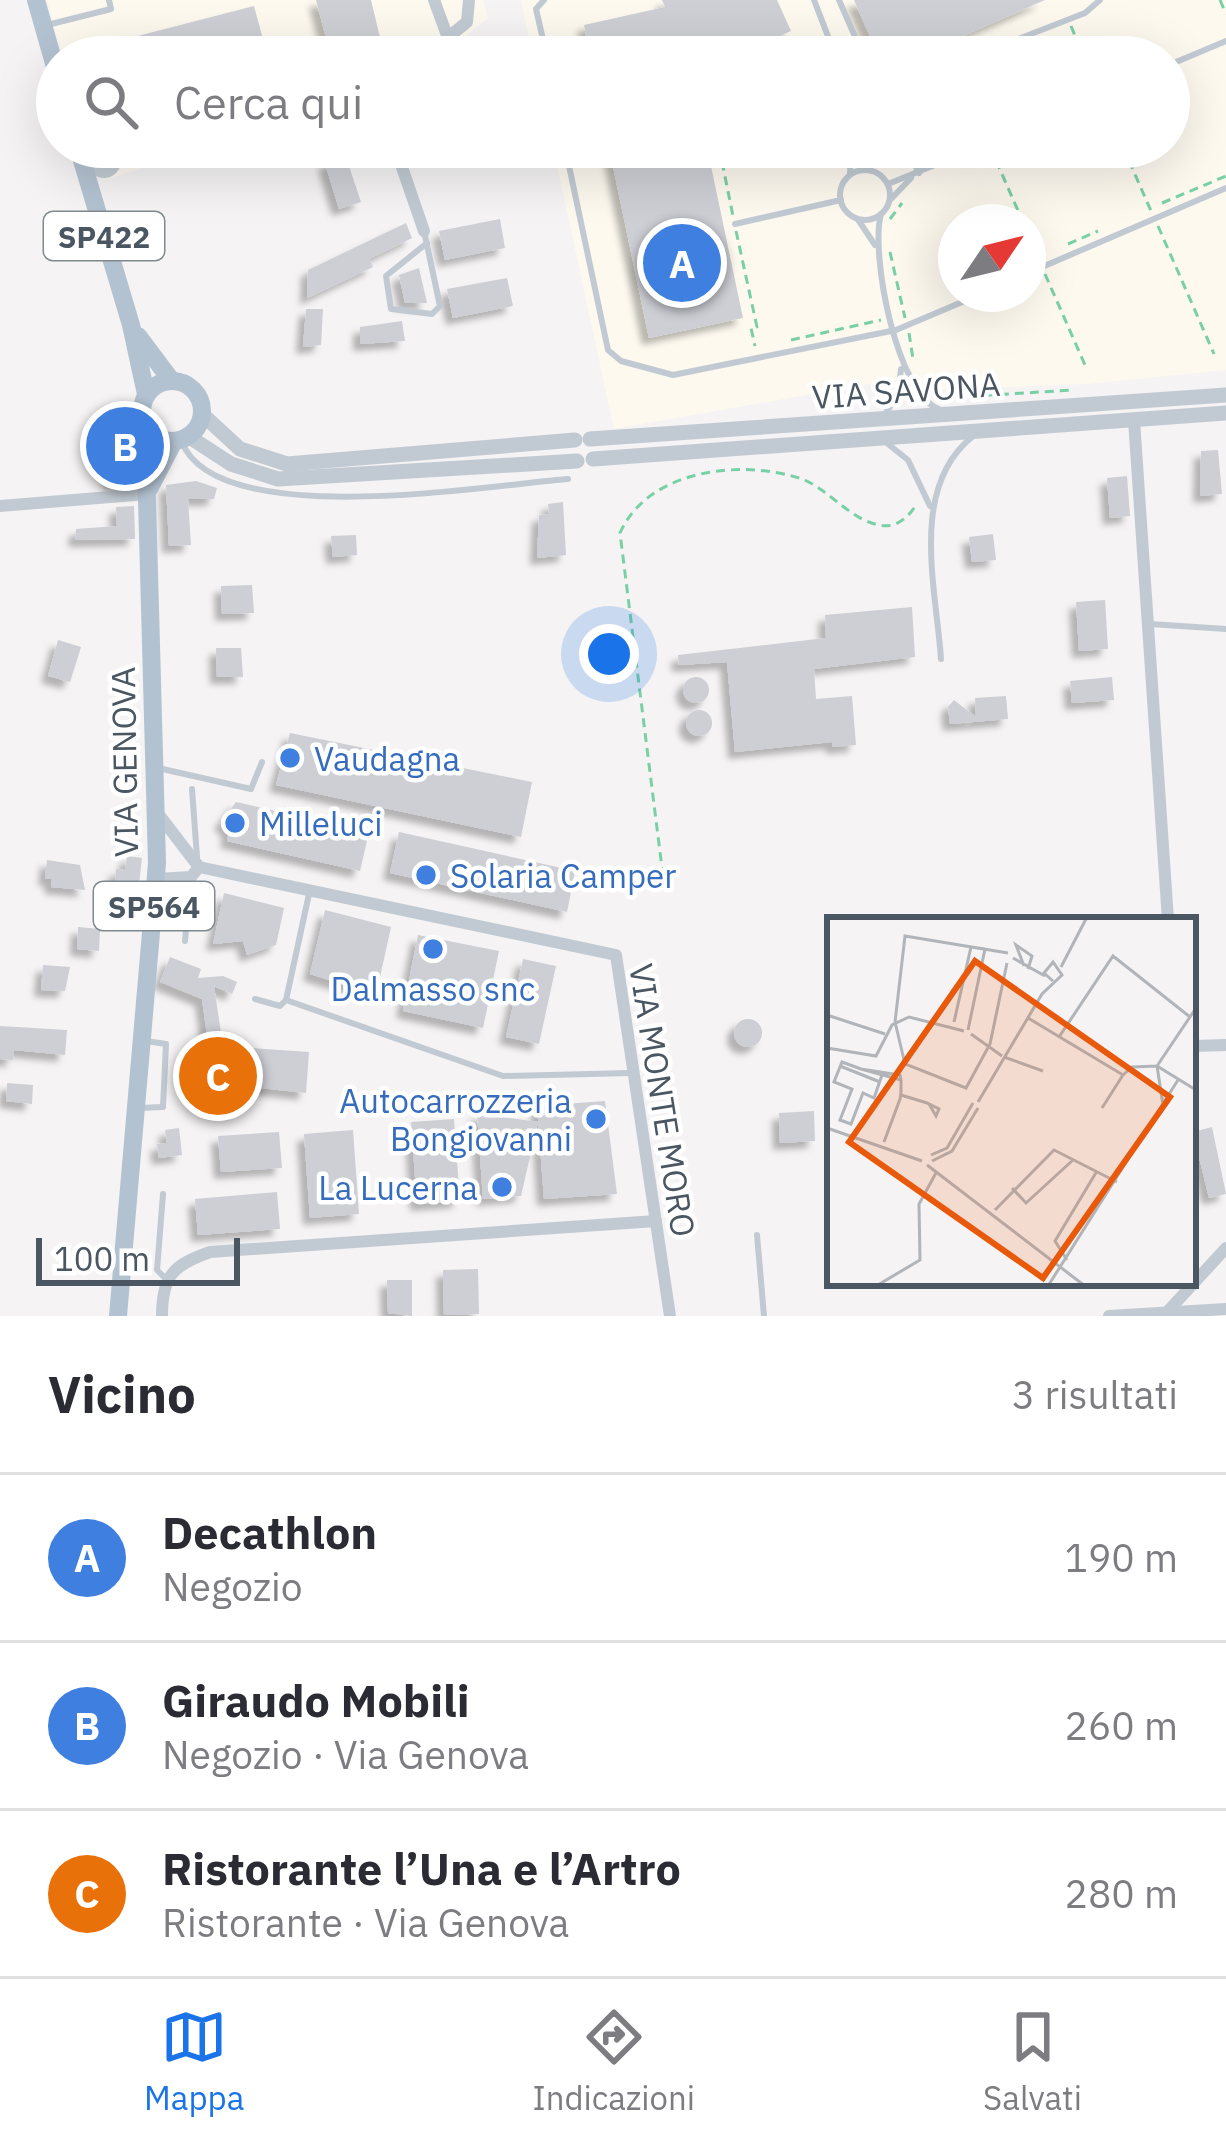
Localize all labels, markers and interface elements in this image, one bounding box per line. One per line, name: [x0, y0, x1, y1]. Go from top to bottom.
search box: [36, 36, 1190, 168]
icon: search: [78, 69, 144, 135]
text: Cerca qui: [174, 73, 363, 131]
north arrow: [938, 204, 1046, 312]
road number: SP422: [44, 212, 164, 260]
pin: A: [643, 218, 721, 308]
street label: VIA SAVONA: [810, 362, 1002, 418]
pin: B: [86, 401, 164, 491]
your location: [579, 624, 639, 684]
street label: VIA GENOVA: [101, 666, 147, 858]
place label: Vaudagna: [314, 737, 460, 780]
marker: Vaudagna: [277, 745, 303, 771]
place label: Milleluci: [259, 802, 383, 845]
marker: Milleluci: [222, 810, 248, 836]
place label: Solaria Camper: [450, 854, 676, 897]
marker: Solaria Camper: [413, 862, 439, 888]
road number: SP564: [94, 882, 214, 930]
inset map: [827, 917, 1196, 1286]
marker: Dalmasso snc: [420, 936, 446, 962]
street label: VIA MONTE MORO: [620, 960, 706, 1240]
place label: Dalmasso snc: [331, 967, 535, 1010]
pin: C: [179, 1031, 257, 1121]
place label: Autocarrozzeria Bongiovanni: [339, 1079, 572, 1160]
marker: Autocarrozzeria Bongiovanni: [583, 1106, 609, 1132]
place label: La Lucerna: [318, 1166, 478, 1209]
marker: La Lucerna: [489, 1174, 515, 1200]
scale bar: [36, 1232, 240, 1285]
text: 100 m: [54, 1237, 150, 1280]
text: Vicino: [48, 1361, 196, 1427]
text: 3 risultati: [1012, 1369, 1178, 1420]
text: Decathlon: [162, 1503, 377, 1561]
text: A: [74, 1532, 100, 1583]
text: 190 m: [1065, 1532, 1178, 1583]
text: Negozio: [162, 1561, 303, 1612]
text: Giraudo Mobili: [162, 1671, 470, 1729]
text: B: [74, 1700, 100, 1751]
text: 260 m: [1065, 1700, 1178, 1751]
text: Negozio · Via Genova: [162, 1729, 529, 1780]
text: Ristorante l’Una e l’Artro: [162, 1839, 681, 1897]
text: C: [74, 1868, 100, 1919]
text: 280 m: [1065, 1868, 1178, 1919]
text: Ristorante · Via Genova: [162, 1897, 569, 1948]
tab: Mappa: [144, 2004, 244, 2119]
tab: Indicazioni: [532, 2004, 695, 2119]
tab: Salvati: [983, 2004, 1082, 2119]

